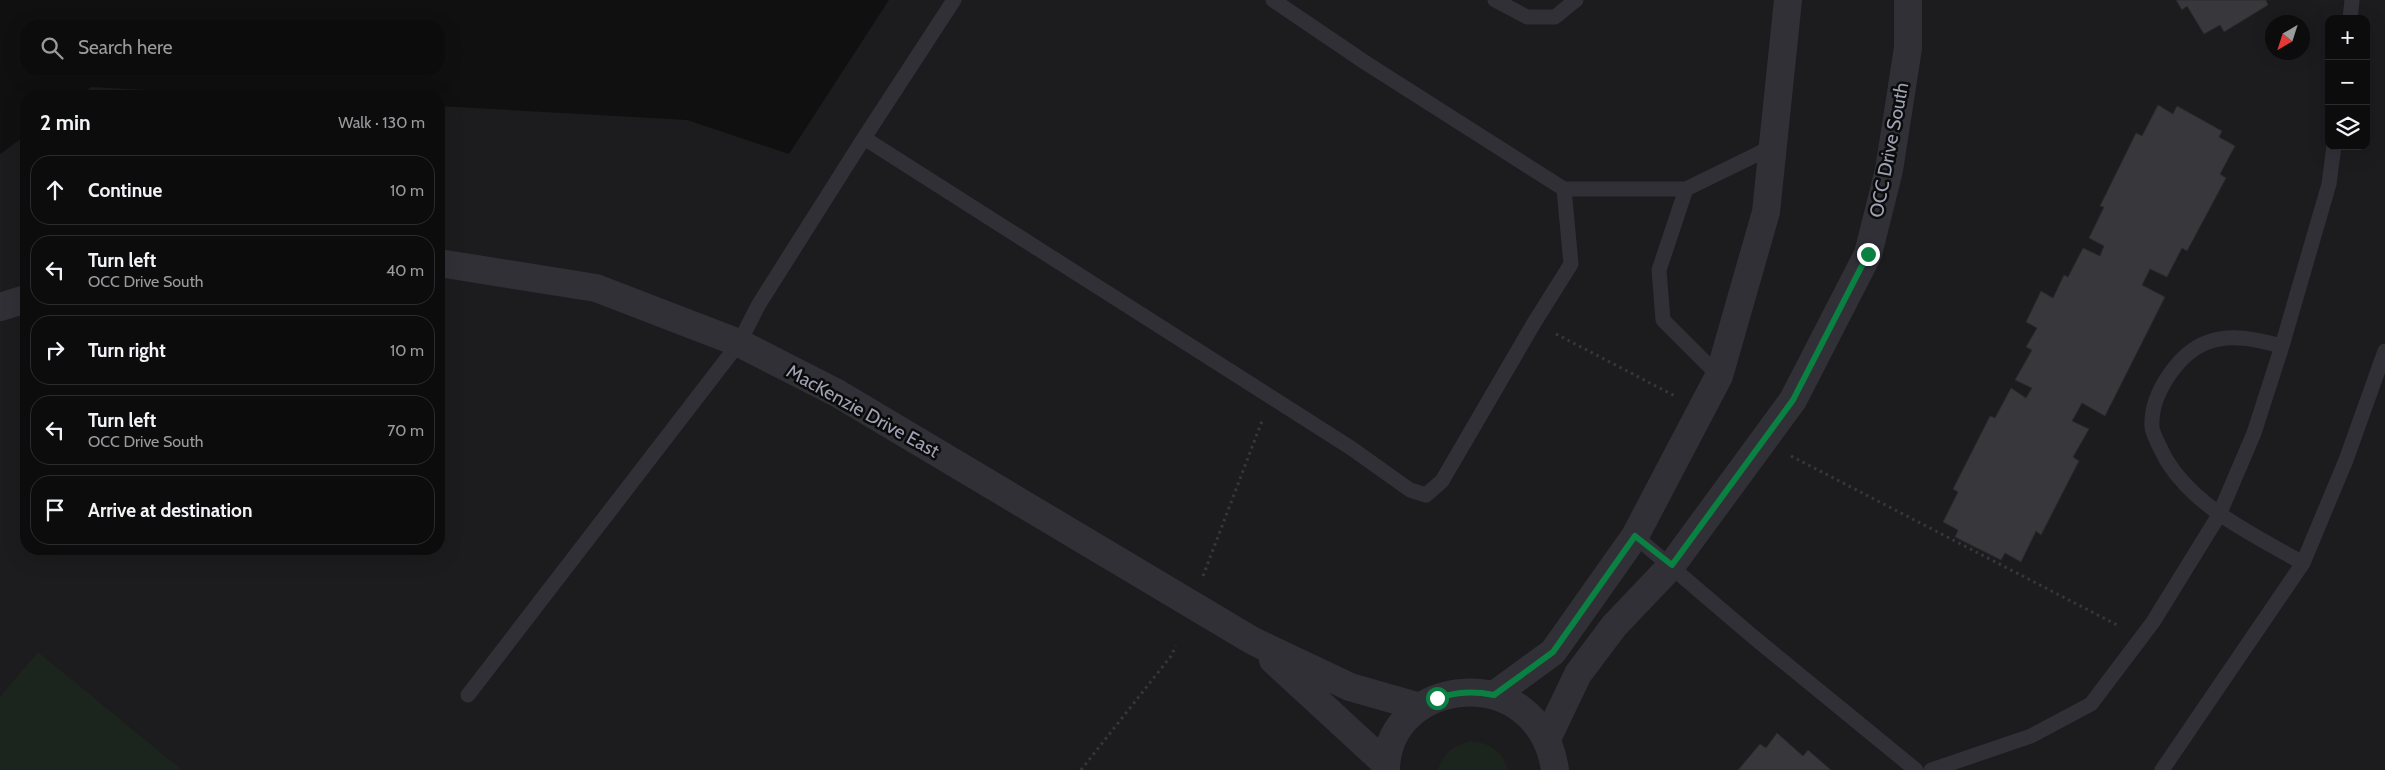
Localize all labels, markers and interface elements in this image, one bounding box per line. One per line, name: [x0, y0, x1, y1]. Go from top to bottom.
north arrow: [2265, 15, 2310, 60]
map controls: [2325, 15, 2370, 150]
button: +: [2325, 15, 2370, 60]
search box: [20, 20, 445, 75]
icon: search: [38, 34, 66, 62]
text: Search here: [78, 36, 172, 59]
button: −: [2325, 60, 2370, 105]
street label: OCC Drive South: [1865, 80, 1913, 220]
button: layers: [2325, 105, 2370, 150]
text: 2 min: [40, 110, 91, 135]
text: Walk · 130 m: [338, 113, 425, 132]
icon: ahead: [41, 176, 69, 204]
text: Continue: [88, 179, 162, 202]
text: 10 m: [390, 181, 424, 200]
route end: [1857, 243, 1880, 266]
text: Turn left: [88, 249, 156, 272]
icon: left: [41, 256, 69, 284]
text: 40 m: [386, 261, 424, 280]
text: OCC Drive South: [88, 272, 204, 291]
icon: right: [41, 336, 69, 364]
text: Turn right: [88, 339, 166, 362]
text: 10 m: [390, 341, 424, 360]
street label: MacKenzie Drive East: [783, 359, 944, 463]
text: Turn left: [88, 409, 156, 432]
icon: left: [41, 416, 69, 444]
text: 70 m: [387, 421, 424, 440]
text: OCC Drive South: [88, 432, 204, 451]
icon: arrive: [41, 496, 69, 524]
text: Arrive at destination: [88, 499, 252, 522]
route start: [1426, 687, 1449, 710]

